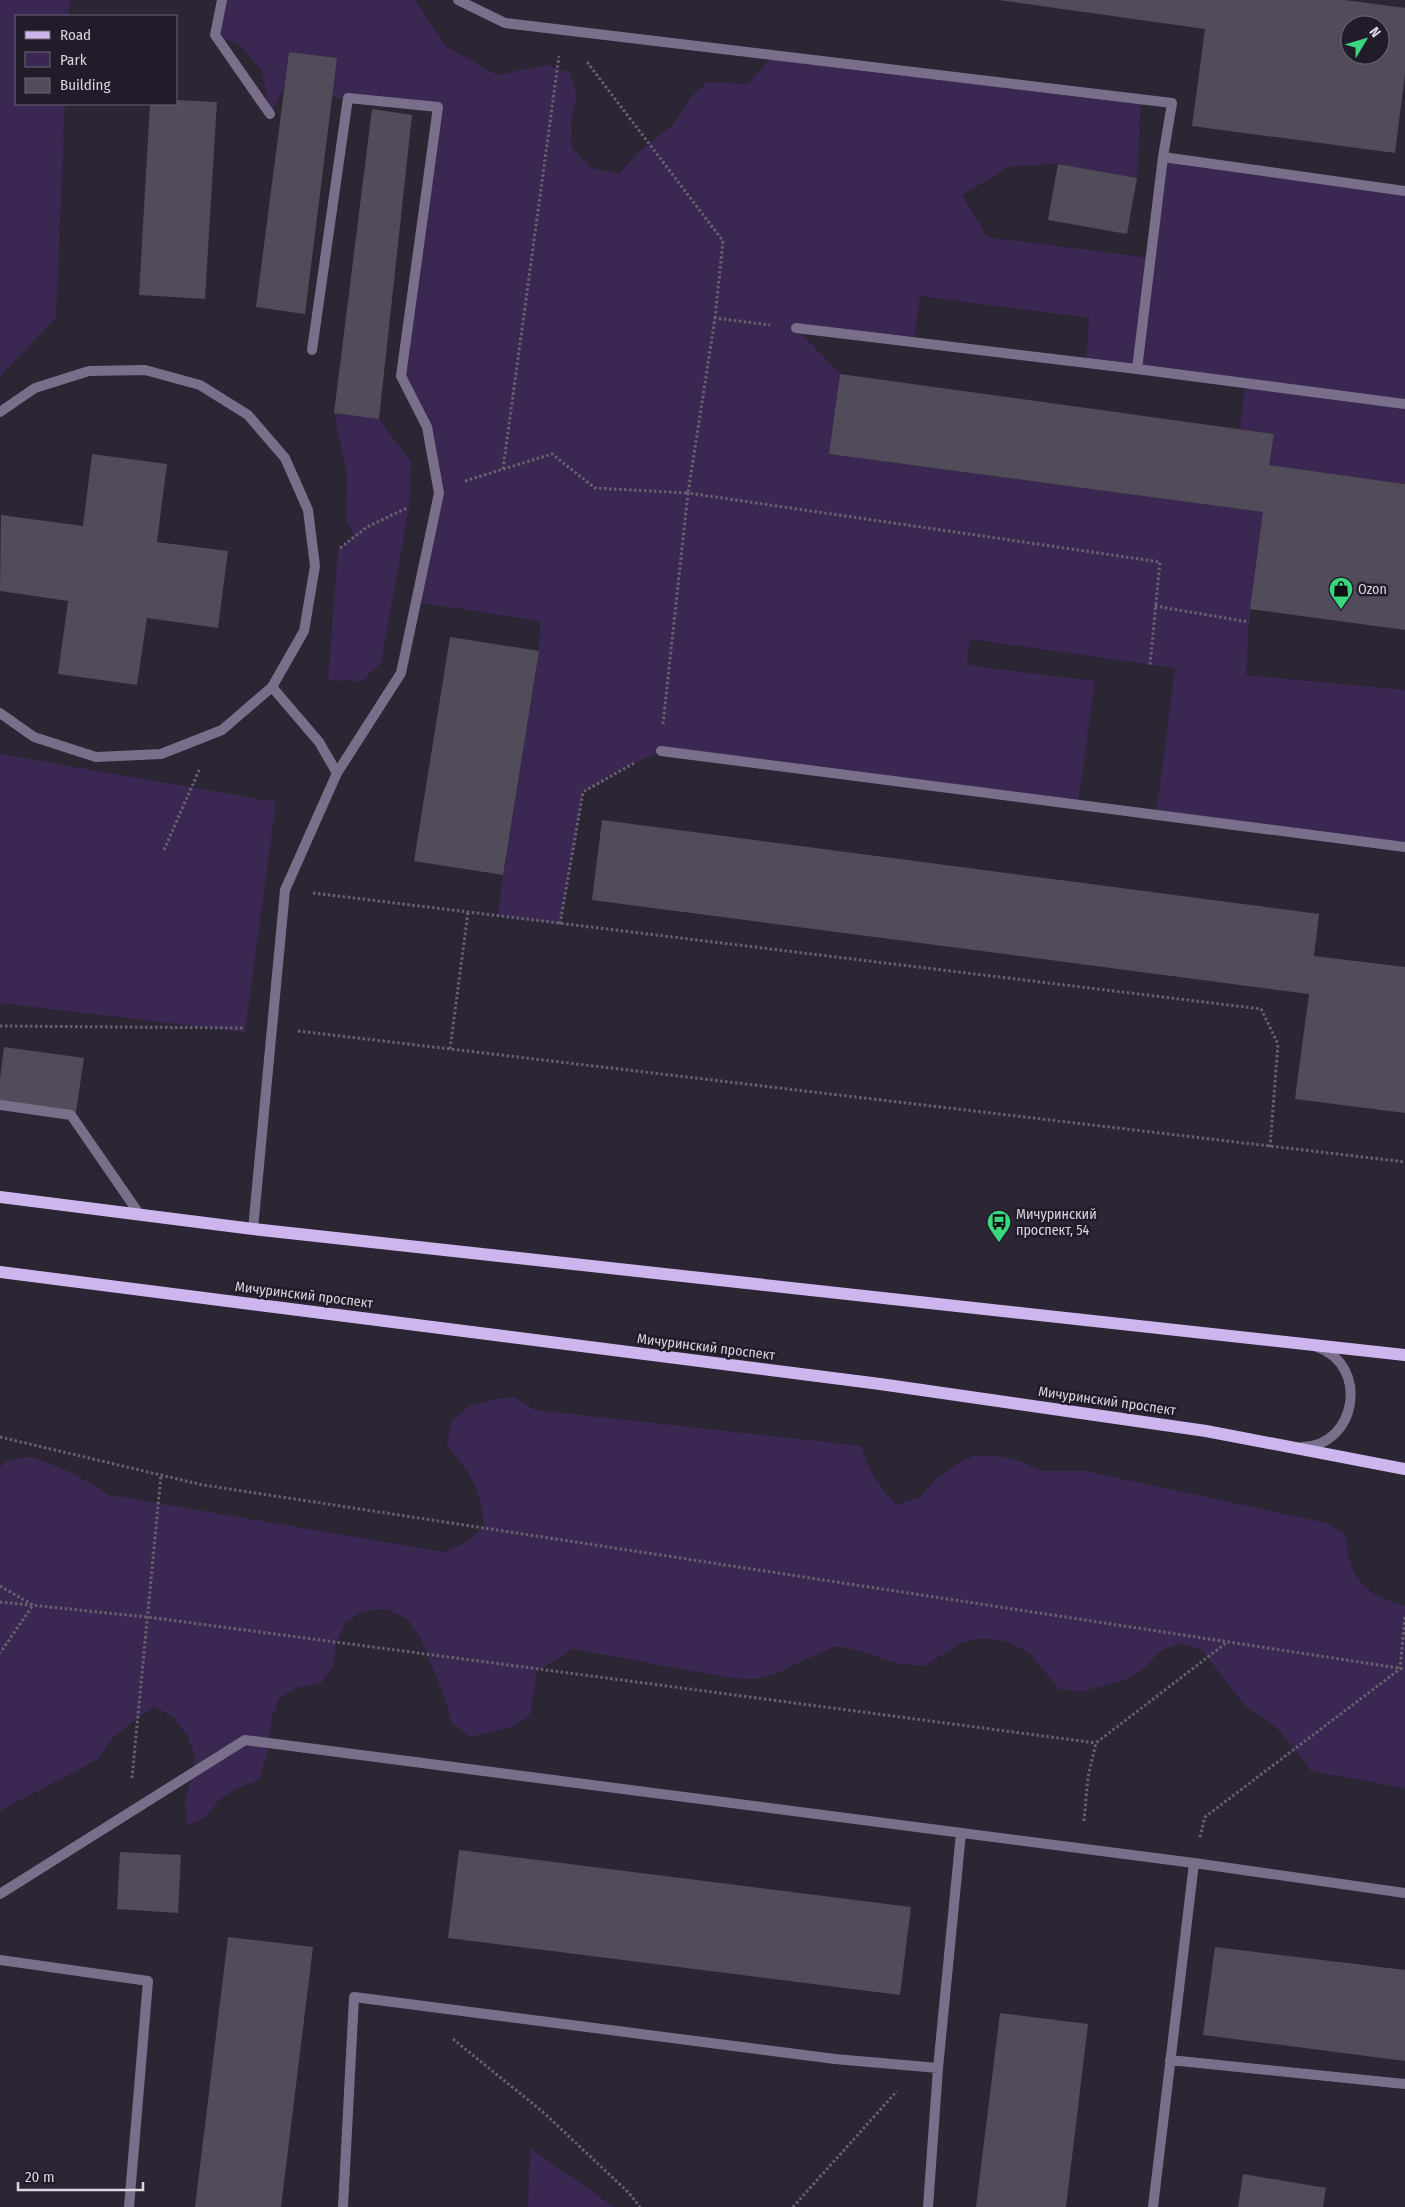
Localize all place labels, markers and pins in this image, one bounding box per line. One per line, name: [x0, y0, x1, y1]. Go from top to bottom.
shop icon: Ozon: [1328, 576, 1354, 610]
place label: Ozon: [1358, 581, 1387, 598]
place label: Мичуринский проспект, 54: [1016, 1206, 1097, 1239]
bus stop icon: Мичуринский проспект, 54: [986, 1209, 1012, 1243]

